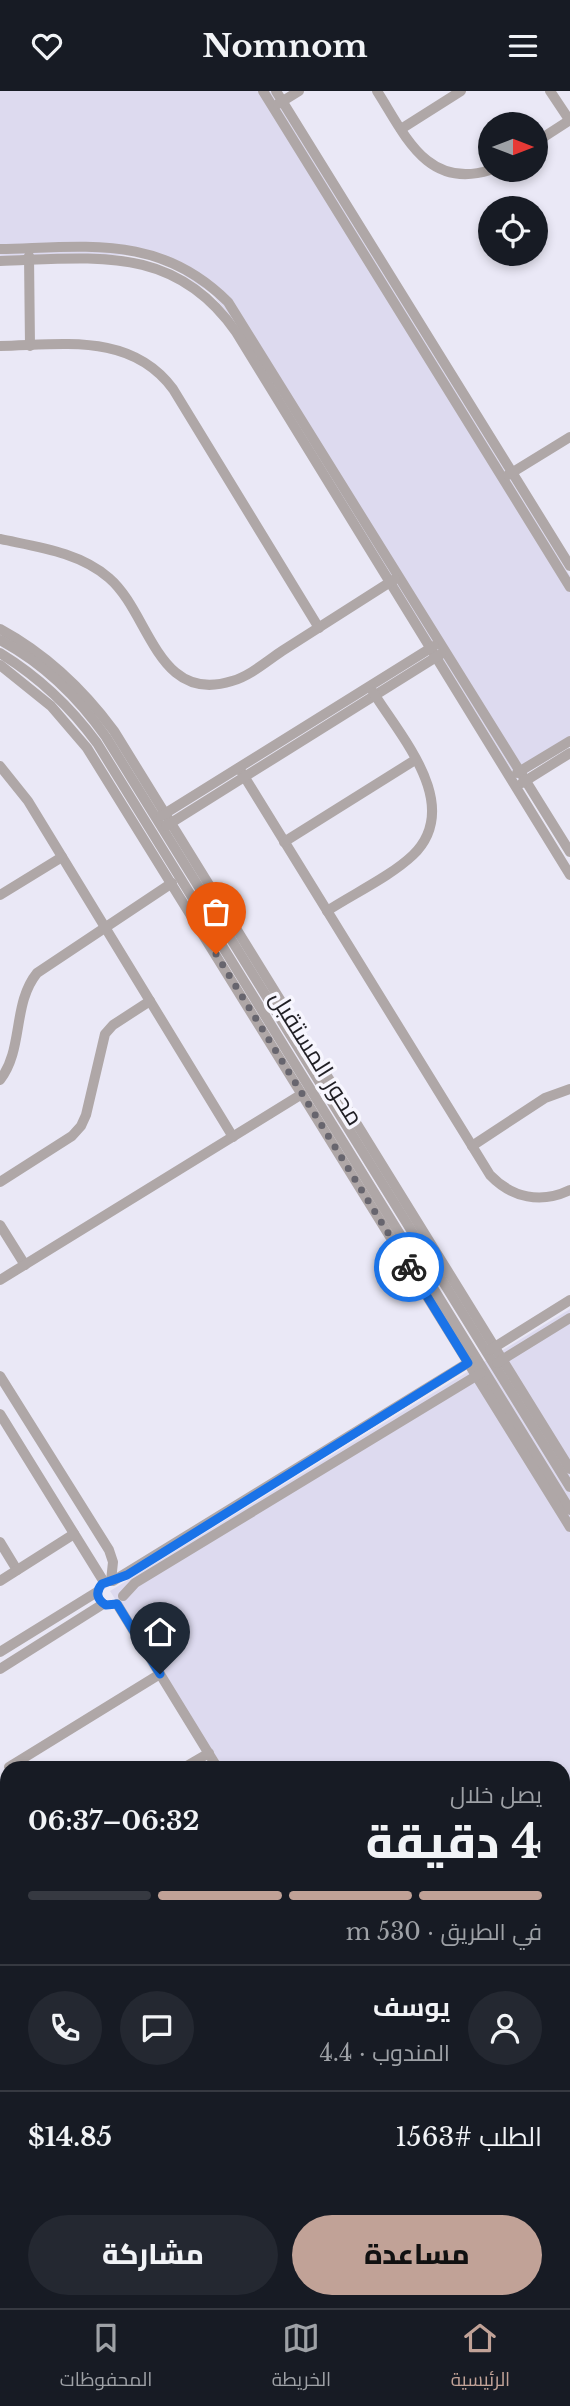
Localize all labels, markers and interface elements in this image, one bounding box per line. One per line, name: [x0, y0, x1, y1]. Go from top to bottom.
text: Nomnom: [202, 26, 368, 66]
icon: heart: [28, 27, 66, 65]
icon: menu: [504, 27, 542, 65]
north arrow: [478, 112, 548, 182]
map controls: [478, 112, 548, 266]
button: locate: [478, 196, 548, 266]
pin: [186, 882, 246, 954]
icon: bag: [197, 893, 235, 931]
street label: محور المستقبل: [264, 985, 370, 1131]
courier: [374, 1232, 444, 1302]
icon: bike: [390, 1248, 428, 1286]
pin: [130, 1602, 190, 1674]
icon: home: [141, 1613, 179, 1651]
text: يصل خلال: [450, 1781, 542, 1809]
text: 06:32–06:37: [28, 1805, 200, 1837]
text: 4 دقيقة: [366, 1813, 542, 1870]
text: في الطريق · 530 m: [346, 1918, 542, 1946]
button: phone: [28, 1991, 102, 2065]
button: chat: [120, 1991, 194, 2065]
text: يوسف: [373, 1991, 450, 2023]
button: person: [468, 1991, 542, 2065]
text: المندوب · 4.4: [319, 2039, 450, 2067]
text: $14.85: [28, 2121, 112, 2153]
text: الطلب #1563: [395, 2121, 542, 2153]
button: مشاركة: [28, 2215, 278, 2295]
button: مساعدة: [292, 2215, 542, 2295]
tab: المحفوظات: [60, 2319, 152, 2397]
tab: الخريطة: [272, 2319, 331, 2397]
tab: الرئيسية: [451, 2319, 510, 2397]

